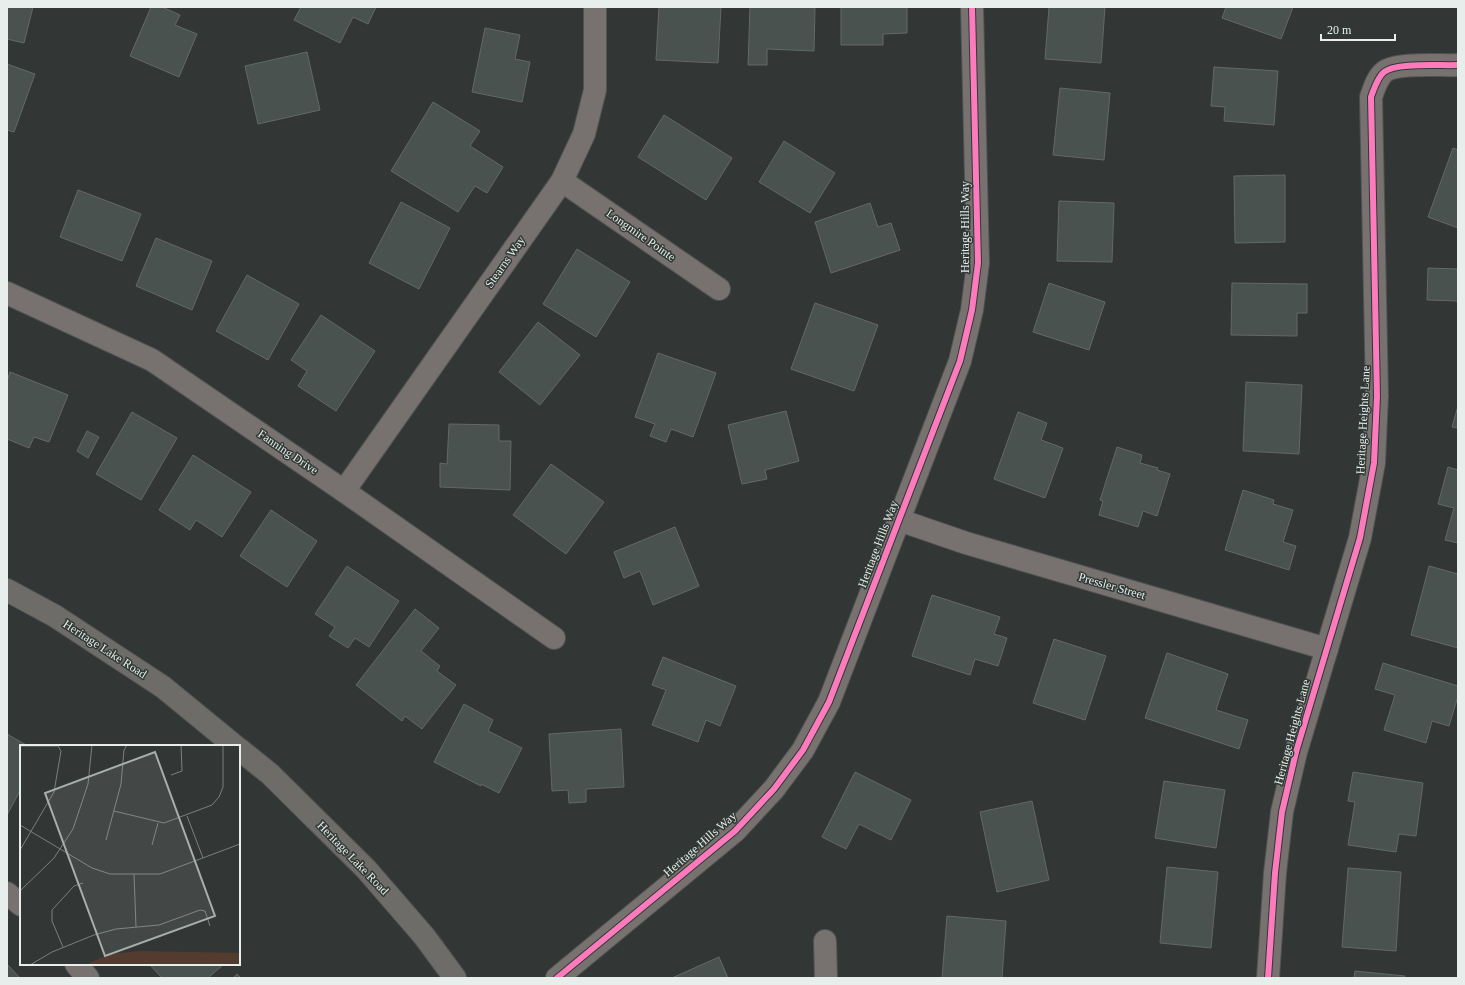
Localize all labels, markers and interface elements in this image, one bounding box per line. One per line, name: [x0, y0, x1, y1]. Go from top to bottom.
scale bar: [1321, 16, 1395, 42]
text: 20 m: [1327, 23, 1352, 37]
street label: Heritage Hills Way: [958, 181, 972, 273]
street label: Longmire Pointe: [604, 206, 678, 264]
street label: Stearns Way: [482, 233, 528, 291]
street label: Heritage Heights Lane: [1353, 365, 1373, 475]
street label: Fanning Drive: [255, 427, 321, 477]
street label: Heritage Hills Way: [855, 498, 901, 590]
street label: Pressler Street: [1077, 570, 1148, 602]
street label: Heritage Lake Road: [61, 617, 149, 681]
street label: Heritage Heights Lane: [1271, 678, 1313, 786]
inset map: [20, 745, 240, 965]
street label: Heritage Hills Way: [661, 808, 739, 880]
street label: Heritage Lake Road: [314, 818, 392, 898]

